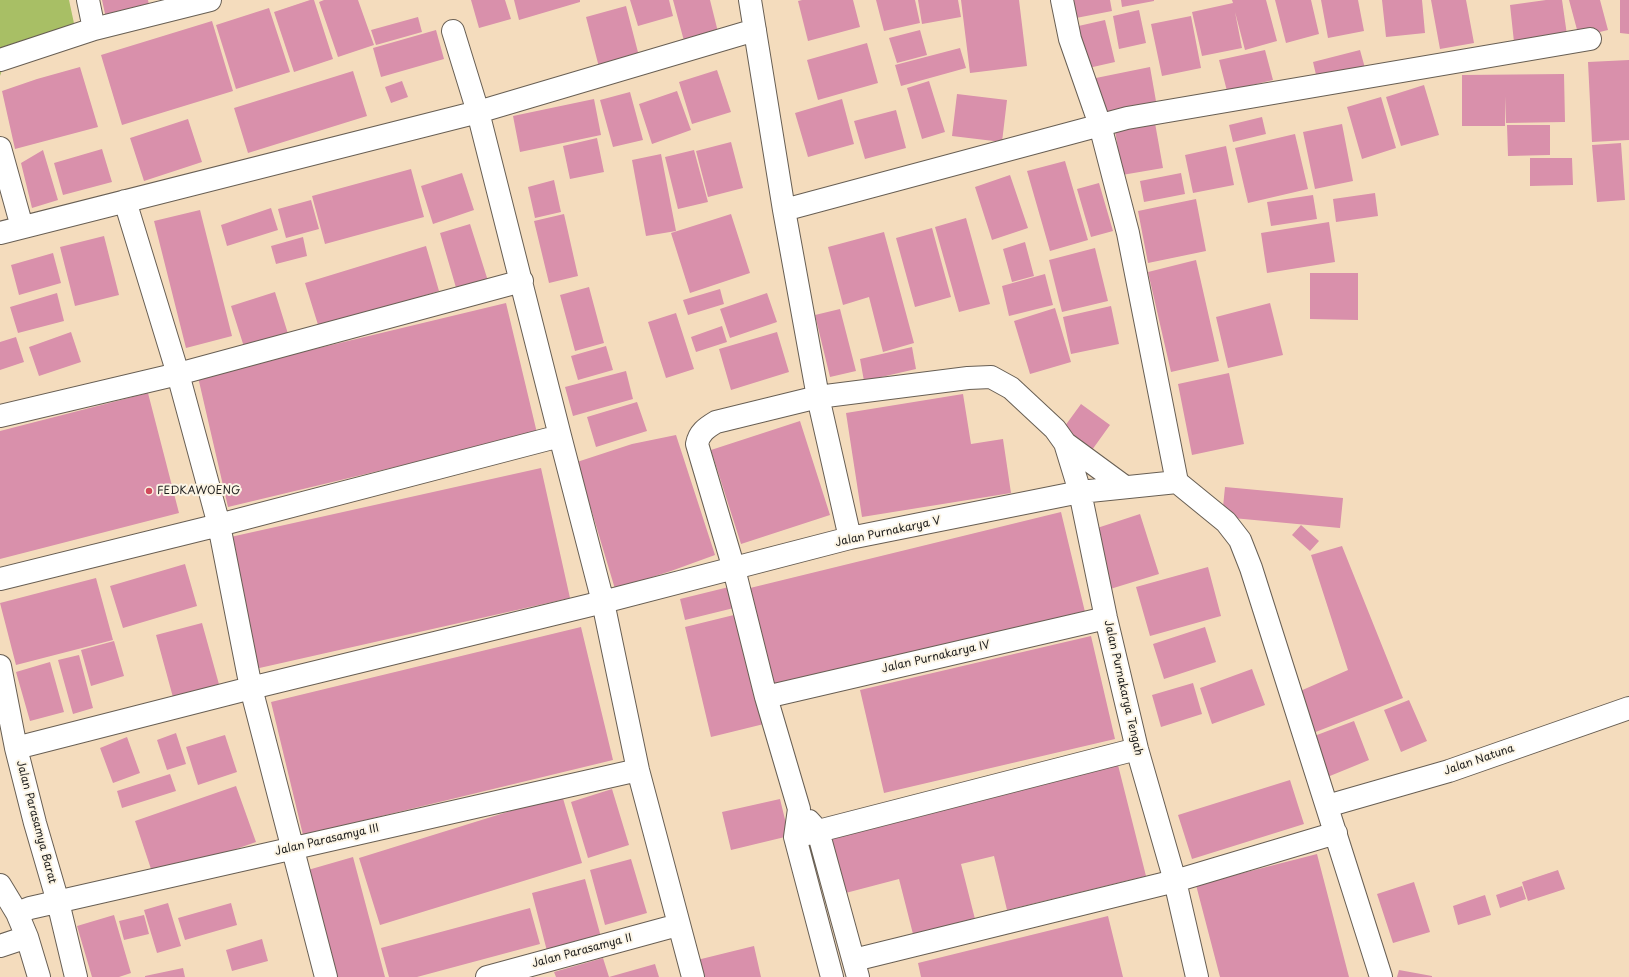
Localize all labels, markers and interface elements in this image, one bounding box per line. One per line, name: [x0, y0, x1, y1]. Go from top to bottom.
place label: FEDKAWOENG: [157, 484, 241, 498]
marker: FEDKAWOENG: [144, 486, 154, 496]
street label: Jalan Purnakarya V: [834, 514, 942, 550]
street label: Jalan Purnakarya Tengah: [1101, 619, 1145, 757]
street label: Jalan Purnakarya IV: [880, 638, 992, 676]
street label: Jalan Natuna: [1442, 742, 1516, 778]
street label: Jalan Parasamya Barat: [13, 759, 59, 885]
street label: Jalan Parasamya III: [274, 822, 380, 858]
street label: Jalan Parasamya II: [530, 931, 634, 971]

